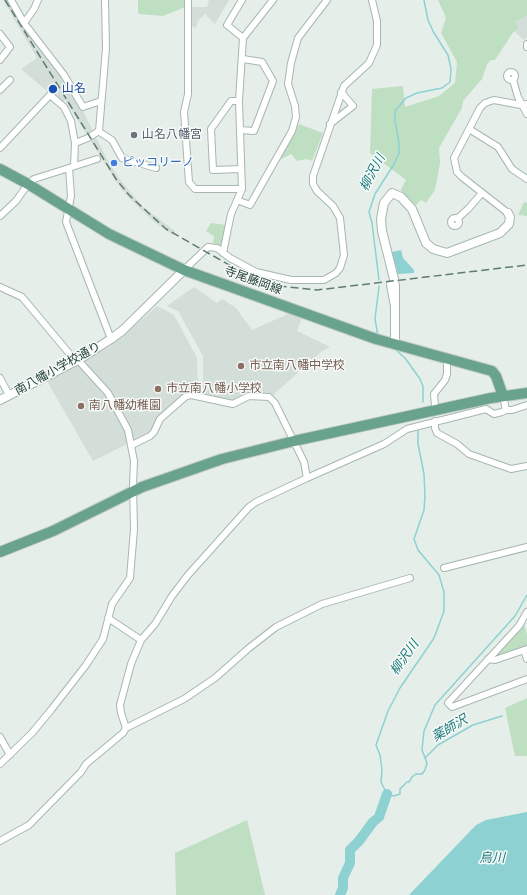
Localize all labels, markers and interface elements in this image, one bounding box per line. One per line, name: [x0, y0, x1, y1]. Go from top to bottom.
place label: 山名: [62, 82, 86, 96]
marker: 山名: [47, 83, 59, 95]
place label: 山名八幡宮: [142, 128, 202, 142]
marker: 山名八幡宮: [129, 130, 139, 140]
water label: 柳沢川: [357, 152, 389, 194]
place label: ピッコリーノ: [122, 156, 194, 170]
marker: ピッコリーノ: [109, 158, 119, 168]
street label: 寺尾藤岡線: [222, 264, 284, 298]
street label: 南八幡小学校通り: [13, 339, 103, 399]
place label: 市立南八幡中学校: [249, 359, 345, 373]
marker: 市立南八幡中学校: [236, 361, 246, 371]
place label: 市立南八幡小学校: [166, 382, 262, 396]
marker: 市立南八幡小学校: [153, 384, 163, 394]
place label: 南八幡幼稚園: [89, 399, 161, 413]
marker: 南八幡幼稚園: [76, 401, 86, 411]
water label: 柳沢川: [387, 638, 423, 678]
water label: 薬師沢: [429, 712, 471, 746]
water label: 烏川: [479, 851, 505, 867]

